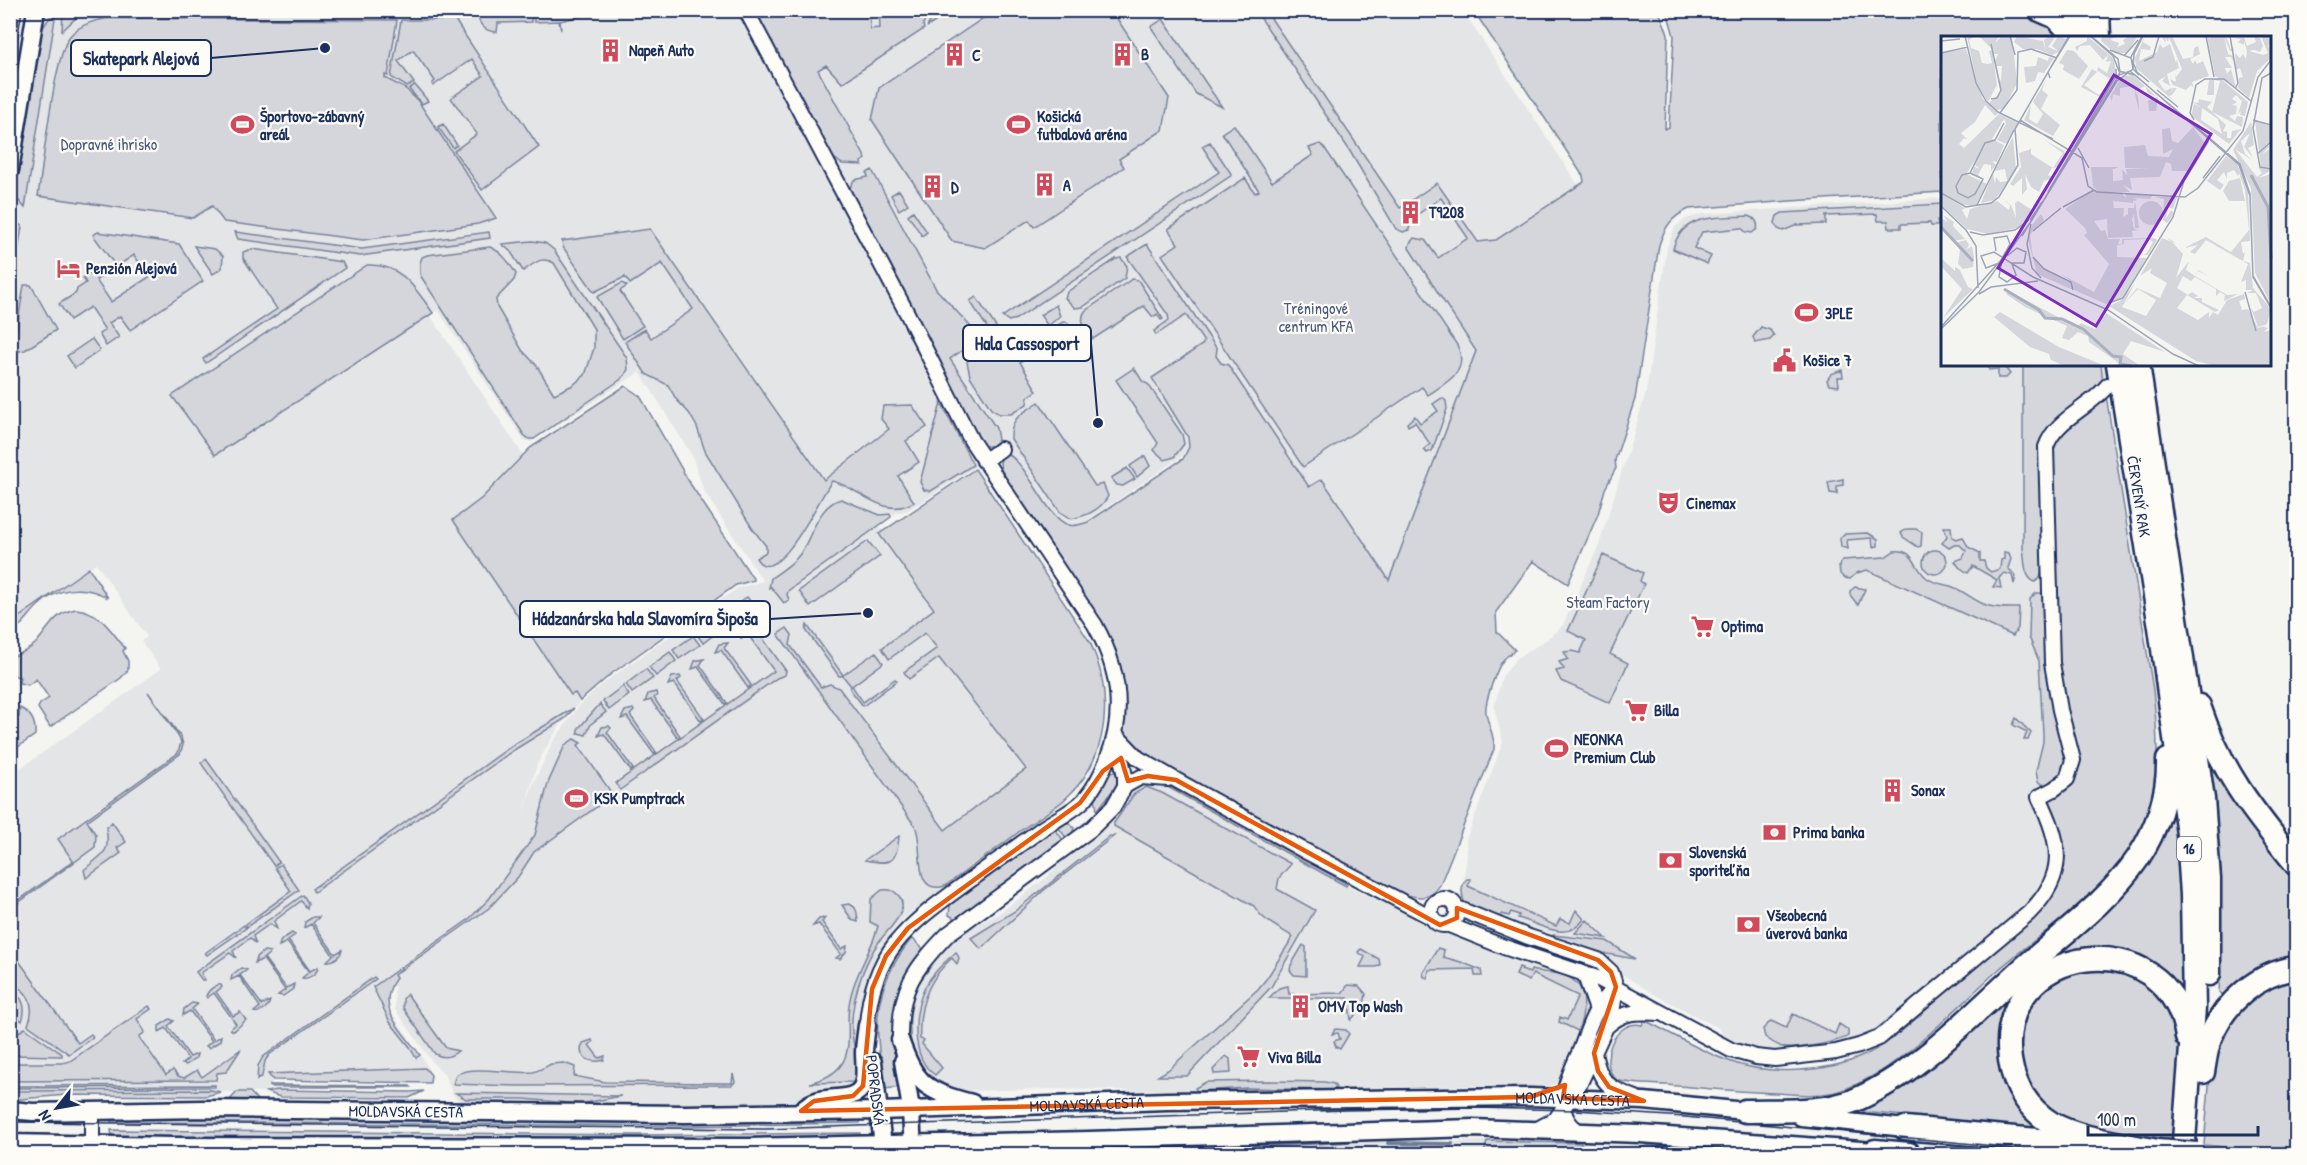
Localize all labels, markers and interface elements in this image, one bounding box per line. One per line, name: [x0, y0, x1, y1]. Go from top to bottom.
inset map: [1941, 36, 2271, 366]
building icon: Napeň Auto: [598, 37, 624, 63]
place label: Napeň Auto: [629, 39, 695, 62]
callout: Skatepark Alejová: [71, 40, 211, 76]
building icon: B: [1110, 41, 1136, 67]
building icon: C: [941, 42, 967, 68]
place label: B: [1141, 43, 1149, 65]
place label: C: [972, 44, 981, 66]
text: Skatepark Alejová: [83, 46, 200, 72]
place label: Športovo-zábavný areál: [260, 105, 365, 145]
place label: Košická futbalová aréna: [1037, 105, 1128, 145]
sports icon: Športovo-zábavný areál: [229, 112, 255, 138]
sports icon: Košická futbalová aréna: [1006, 112, 1032, 138]
park label: Dopravné ihrisko: [61, 133, 158, 155]
building icon: A: [1032, 172, 1058, 198]
building icon: D: [920, 174, 946, 200]
place label: A: [1063, 174, 1071, 196]
place label: D: [951, 176, 959, 198]
building icon: T9208: [1398, 199, 1424, 225]
place label: T9208: [1428, 201, 1464, 223]
hotel icon: Penzión Alejová: [55, 255, 81, 281]
place label: Penzión Alejová: [86, 257, 177, 279]
park label: Tréningové centrum KFA: [1279, 297, 1353, 337]
sports icon: 3PLE: [1794, 300, 1820, 326]
place label: 3PLE: [1825, 302, 1854, 324]
callout: Hala Cassosport: [963, 325, 1091, 361]
text: Hala Cassosport: [975, 331, 1080, 357]
public building icon: Košice 7: [1772, 347, 1798, 373]
place label: Košice 7: [1803, 349, 1852, 371]
street label: ČERVENÝ RAK: [2122, 454, 2157, 539]
theatre icon: Cinemax: [1655, 490, 1681, 516]
place label: Cinemax: [1686, 492, 1736, 514]
park label: Steam Factory: [1566, 591, 1650, 613]
callout: Hádzanárska hala Slavomíra Šipoša: [520, 601, 770, 637]
text: Hádzanárska hala Slavomíra Šipoša: [532, 606, 759, 632]
supermarket icon: Optima: [1690, 613, 1716, 639]
place label: Optima: [1721, 615, 1764, 638]
supermarket icon: Billa: [1623, 697, 1649, 723]
place label: Billa: [1654, 699, 1680, 721]
place label: NEONKA Premium Club: [1574, 728, 1656, 768]
sports icon: NEONKA Premium Club: [1543, 735, 1569, 761]
building icon: Sonax: [1880, 777, 1906, 803]
place label: Sonax: [1911, 779, 1945, 801]
sports icon: KSK Pumptrack: [563, 785, 589, 811]
place label: KSK Pumptrack: [594, 787, 685, 810]
bank icon: Prima banka: [1762, 819, 1788, 845]
place label: Prima banka: [1793, 821, 1865, 843]
road number: 16: [2177, 837, 2201, 861]
place label: Slovenská sporiteľňa: [1689, 841, 1750, 882]
bank icon: Slovenská sporiteľňa: [1658, 848, 1684, 874]
place label: Všeobecná úverová banka: [1766, 904, 1848, 944]
bank icon: Všeobecná úverová banka: [1735, 911, 1761, 937]
building icon: OMV Top Wash: [1287, 993, 1313, 1019]
place label: OMV Top Wash: [1318, 995, 1403, 1018]
supermarket icon: Viva Billa: [1236, 1044, 1262, 1070]
place label: Viva Billa: [1267, 1046, 1322, 1068]
street label: POPRADSKÁ: [861, 1054, 891, 1127]
north arrow: [27, 1078, 87, 1138]
street label: MOLDAVSKÁ CESTA: [1515, 1086, 1630, 1112]
street label: MOLDAVSKÁ CESTA: [1029, 1091, 1145, 1117]
scale bar: [2088, 1099, 2258, 1137]
street label: MOLDAVSKÁ CESTA: [348, 1100, 463, 1123]
text: N: [32, 1106, 56, 1125]
text: 100 m: [2097, 1107, 2136, 1132]

